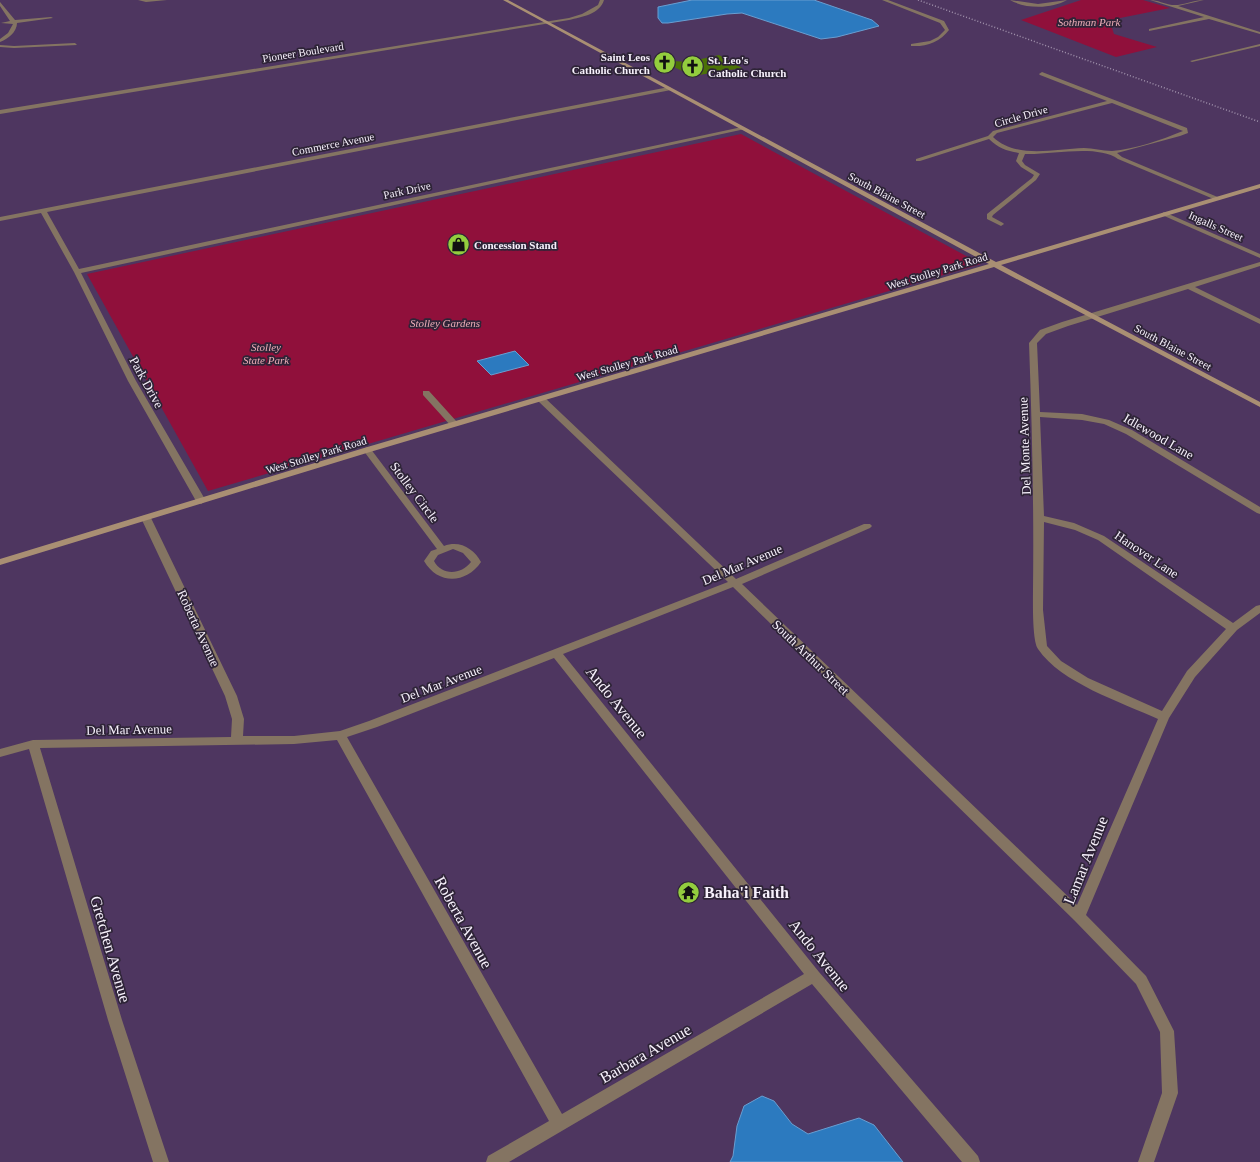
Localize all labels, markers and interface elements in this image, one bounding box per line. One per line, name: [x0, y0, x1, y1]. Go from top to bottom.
park label: Sothman Park: [1058, 16, 1121, 28]
street label: Pioneer Boulevard: [261, 40, 345, 64]
church icon: Saint Leos Catholic Church: [652, 50, 678, 76]
place label: Saint Leos Catholic Church: [572, 51, 651, 76]
church icon: St. Leo's Catholic Church: [679, 53, 705, 79]
place label: St. Leo's Catholic Church: [708, 54, 786, 79]
street label: Circle Drive: [993, 103, 1049, 129]
street label: Commerce Avenue: [291, 130, 375, 158]
street label: South Blaine Street: [846, 170, 928, 220]
street label: Park Drive: [382, 179, 432, 201]
street label: Ingalls Street: [1187, 209, 1245, 243]
shop icon: Concession Stand: [445, 232, 471, 258]
place label: Concession Stand: [474, 239, 557, 251]
street label: West Stolley Park Road: [885, 250, 989, 292]
park label: Stolley Gardens: [410, 317, 480, 329]
street label: South Blaine Street: [1132, 322, 1214, 372]
park label: Stolley State Park: [243, 341, 290, 366]
street label: West Stolley Park Road: [575, 343, 679, 383]
street label: Park Drive: [126, 354, 167, 411]
street label: Del Monte Avenue: [1015, 397, 1034, 495]
street label: Idlewood Lane: [1121, 410, 1197, 463]
street label: West Stolley Park Road: [264, 434, 368, 476]
street label: Stolley Circle: [387, 459, 442, 526]
street label: Hanover Lane: [1112, 528, 1182, 581]
street label: Del Mar Avenue: [700, 541, 785, 588]
street label: Roberta Avenue: [174, 587, 223, 669]
street label: South Arthur Street: [769, 617, 853, 698]
street label: Del Mar Avenue: [398, 661, 484, 706]
street label: Ando Avenue: [583, 663, 651, 742]
street label: Del Mar Avenue: [86, 721, 172, 738]
street label: Lamar Avenue: [1060, 814, 1111, 907]
street label: Roberta Avenue: [431, 873, 496, 971]
temple icon: Baha'i Faith: [675, 879, 701, 905]
place label: Baha'i Faith: [704, 884, 789, 901]
street label: Gretchen Avenue: [87, 894, 134, 1005]
street label: Ando Avenue: [786, 916, 854, 995]
street label: Barbara Avenue: [597, 1020, 694, 1086]

